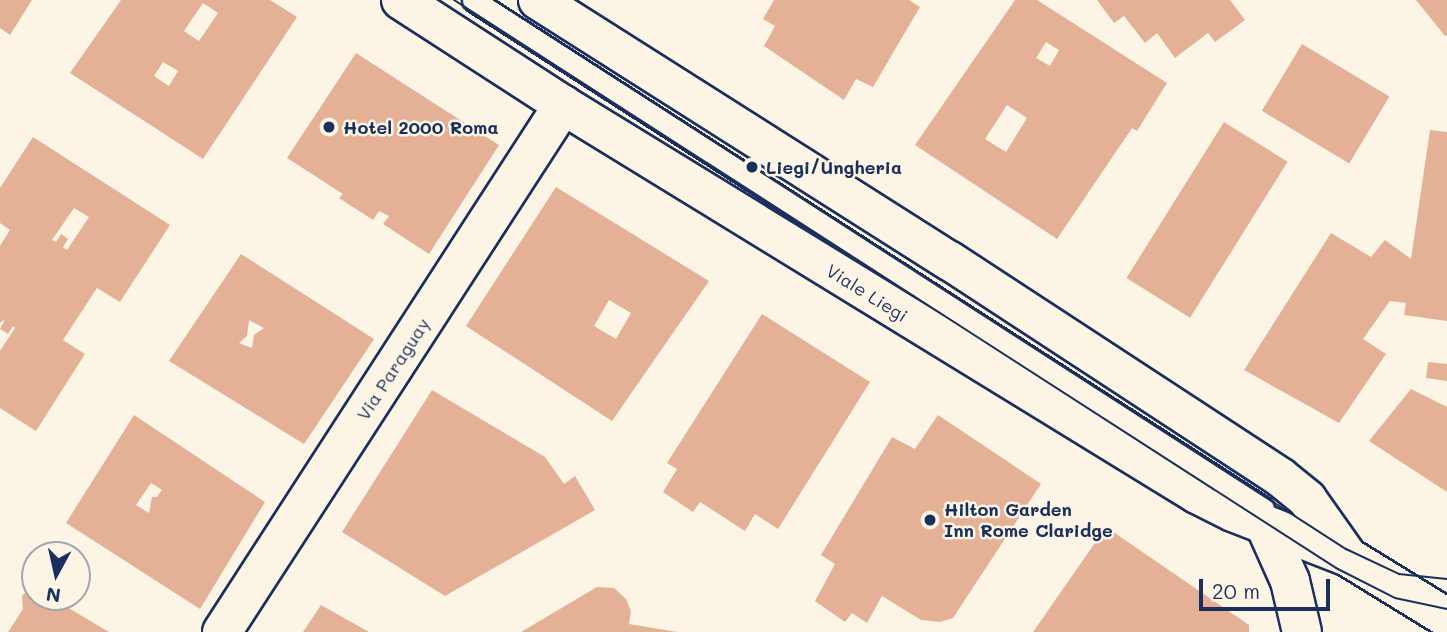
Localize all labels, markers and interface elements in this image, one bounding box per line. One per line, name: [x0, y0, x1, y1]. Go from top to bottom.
place label: Hotel 2000 Roma: [343, 116, 498, 138]
marker: Hotel 2000 Roma: [321, 119, 337, 135]
place label: Liegi/Ungheria: [766, 156, 902, 178]
marker: Liegi/Ungheria: [744, 159, 760, 175]
street label: Viale Liegi: [822, 260, 912, 326]
street label: Via Paraguay: [352, 314, 434, 424]
place label: Hilton Garden Inn Rome Claridge: [944, 499, 1113, 542]
marker: Hilton Garden Inn Rome Claridge: [922, 512, 938, 528]
north arrow: [21, 541, 91, 611]
scale bar: [1202, 566, 1333, 610]
text: 20 m: [1212, 577, 1260, 604]
text: N: [44, 582, 62, 609]

